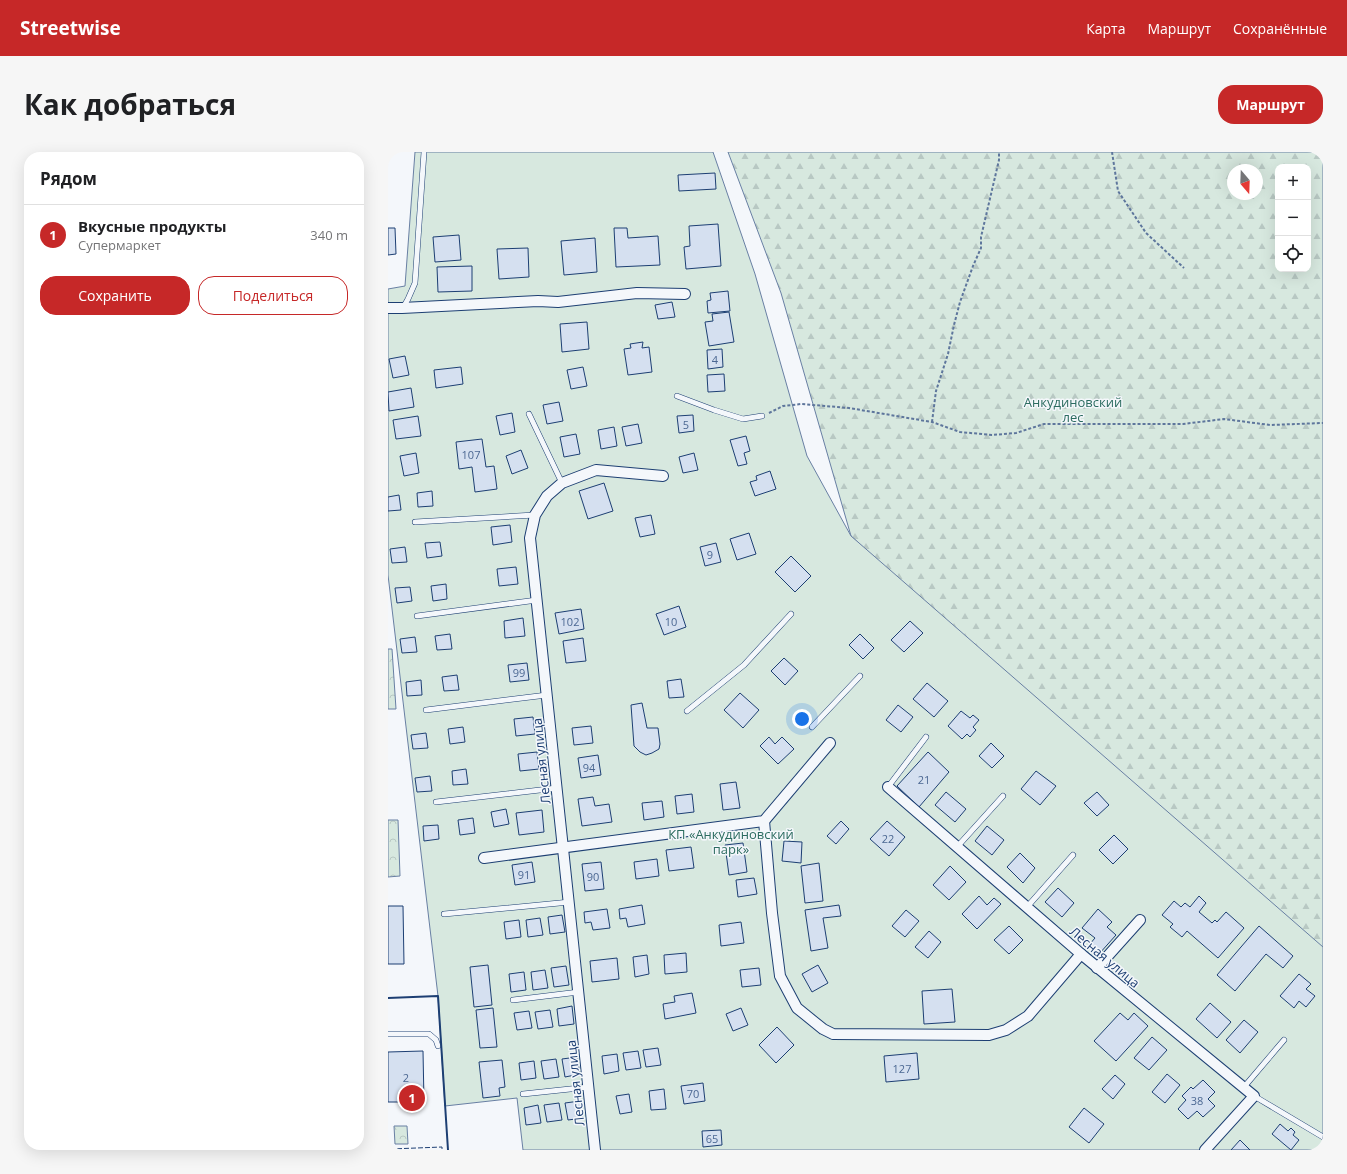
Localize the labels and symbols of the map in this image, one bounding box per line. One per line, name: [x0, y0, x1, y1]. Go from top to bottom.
north arrow: [1227, 164, 1263, 200]
house number: 4: [712, 352, 719, 367]
park label: Анкудиновский лес: [1024, 393, 1122, 426]
house number: 5: [683, 417, 689, 432]
house number: 107: [462, 447, 480, 462]
house number: 9: [707, 547, 713, 562]
house number: 102: [561, 614, 579, 629]
house number: 10: [665, 614, 677, 629]
house number: 99: [513, 665, 525, 680]
your location: [792, 709, 812, 729]
street label: Лесная улица: [528, 717, 554, 805]
house number: 94: [583, 760, 596, 775]
house number: 21: [918, 772, 930, 787]
park label: КП «Анкудиновский парк»: [668, 825, 794, 858]
house number: 22: [882, 831, 894, 846]
house number: 91: [518, 867, 530, 882]
house number: 90: [587, 869, 599, 884]
street label: Лесная улица: [1066, 922, 1144, 992]
street label: Лесная улица: [562, 1039, 588, 1127]
house number: 127: [893, 1061, 911, 1076]
house number: 2: [403, 1070, 409, 1085]
pin: 1: [399, 1083, 425, 1113]
house number: 70: [687, 1086, 699, 1101]
house number: 38: [1191, 1093, 1203, 1108]
house number: 65: [706, 1131, 718, 1146]

